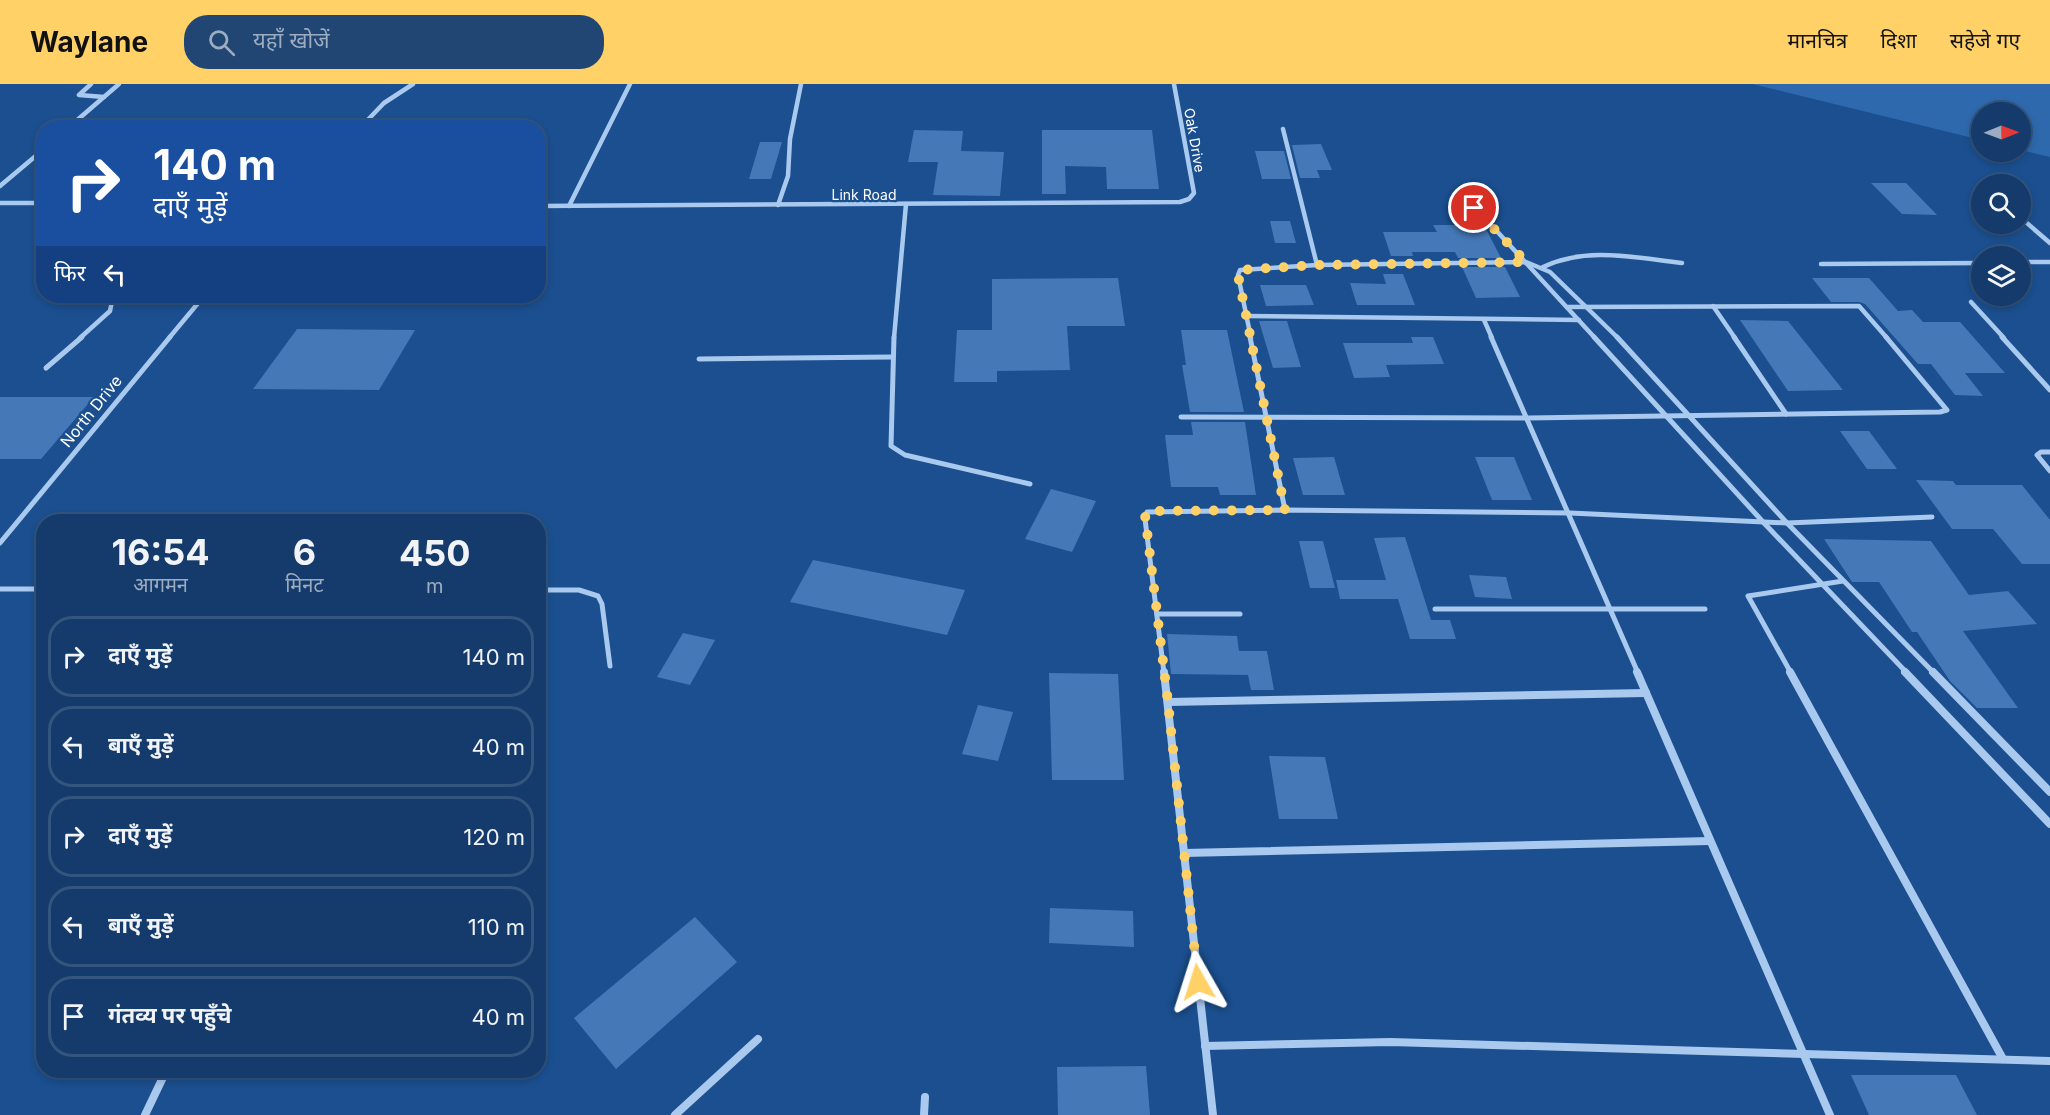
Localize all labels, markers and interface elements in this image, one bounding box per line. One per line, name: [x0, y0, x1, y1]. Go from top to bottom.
search box: [184, 15, 604, 69]
text: Waylane: [30, 25, 148, 59]
icon: search: [205, 26, 238, 59]
text: यहाँ खोजें: [253, 27, 329, 53]
text: मानचित्र: [1787, 28, 1847, 53]
text: दिशा: [1880, 28, 1917, 53]
text: सहेजे गए: [1950, 28, 2020, 53]
north arrow: [1971, 102, 2031, 162]
map controls: [1971, 102, 2031, 306]
street label: Oak Drive: [1181, 107, 1209, 173]
text: 140 m: [153, 139, 276, 190]
icon: right: [54, 144, 132, 222]
button: search: [1971, 174, 2031, 234]
pin: [1448, 182, 1499, 233]
street label: Link Road: [832, 186, 896, 203]
text: दाएँ मुड़ें: [153, 190, 227, 223]
icon: arrive: [1457, 191, 1490, 224]
button: layers: [1971, 246, 2031, 306]
icon: left: [98, 258, 131, 291]
text: फिर: [54, 260, 86, 286]
street label: North Drive: [56, 371, 126, 451]
text: 16:54: [111, 530, 210, 574]
text: 6: [293, 530, 316, 574]
text: 450: [399, 531, 471, 575]
text: आगमन: [133, 573, 188, 597]
text: मिनट: [285, 573, 323, 597]
text: m: [426, 574, 444, 598]
icon: right: [57, 640, 90, 673]
text: दाएँ मुड़ें: [108, 642, 172, 668]
text: 140 m: [463, 644, 525, 670]
icon: left: [57, 730, 90, 763]
text: बाएँ मुड़ें: [108, 732, 174, 758]
text: 40 m: [471, 734, 525, 760]
icon: right: [57, 820, 90, 853]
text: दाएँ मुड़ें: [108, 822, 172, 848]
text: 120 m: [463, 824, 525, 850]
icon: left: [57, 910, 90, 943]
text: बाएँ मुड़ें: [108, 912, 174, 938]
text: 110 m: [468, 914, 525, 940]
position arrow: [1166, 950, 1230, 1014]
icon: arrive: [57, 1000, 90, 1033]
text: गंतव्य पर पहुँचे: [108, 1002, 232, 1028]
text: 40 m: [471, 1004, 525, 1030]

